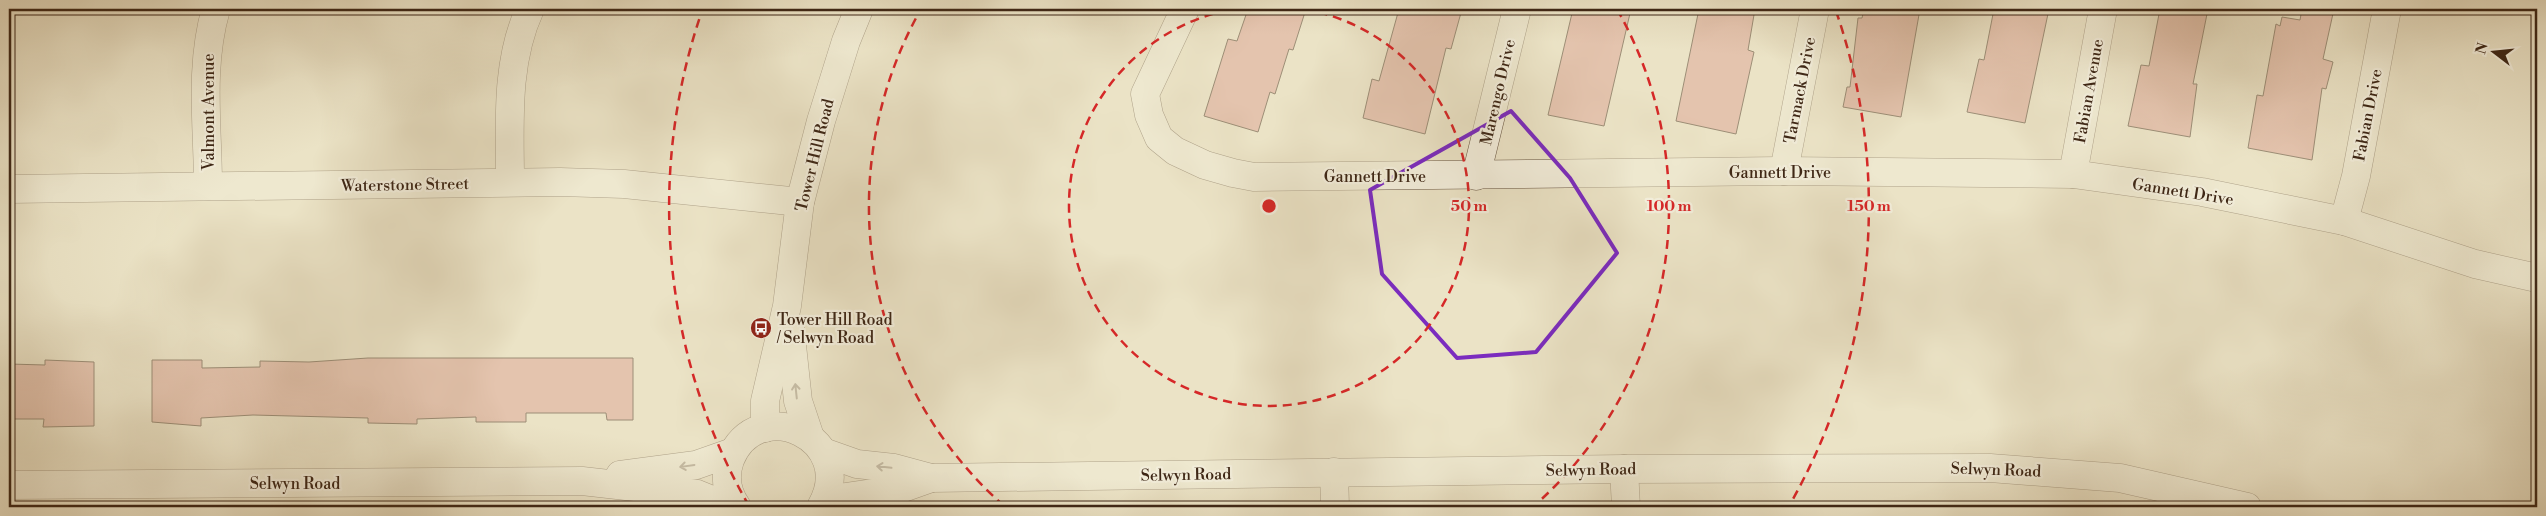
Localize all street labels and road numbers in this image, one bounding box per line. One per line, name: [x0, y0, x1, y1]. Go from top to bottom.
street label: Tarmack Drive: [1780, 35, 1820, 145]
street label: Marengo Drive: [1476, 37, 1520, 147]
street label: Fabian Avenue: [2070, 37, 2108, 145]
street label: Valmont Avenue: [199, 53, 219, 172]
street label: Fabian Drive: [2349, 67, 2387, 163]
street label: Tower Hill Road: [791, 97, 839, 214]
street label: Gannett Drive: [1729, 163, 1831, 183]
street label: Gannett Drive: [1324, 167, 1426, 187]
street label: Waterstone Street: [340, 174, 470, 196]
street label: Gannett Drive: [2131, 174, 2235, 210]
street label: Selwyn Road: [1950, 458, 2042, 482]
street label: Selwyn Road: [1545, 459, 1637, 481]
street label: Selwyn Road: [1140, 464, 1232, 486]
street label: Selwyn Road: [250, 474, 340, 494]

